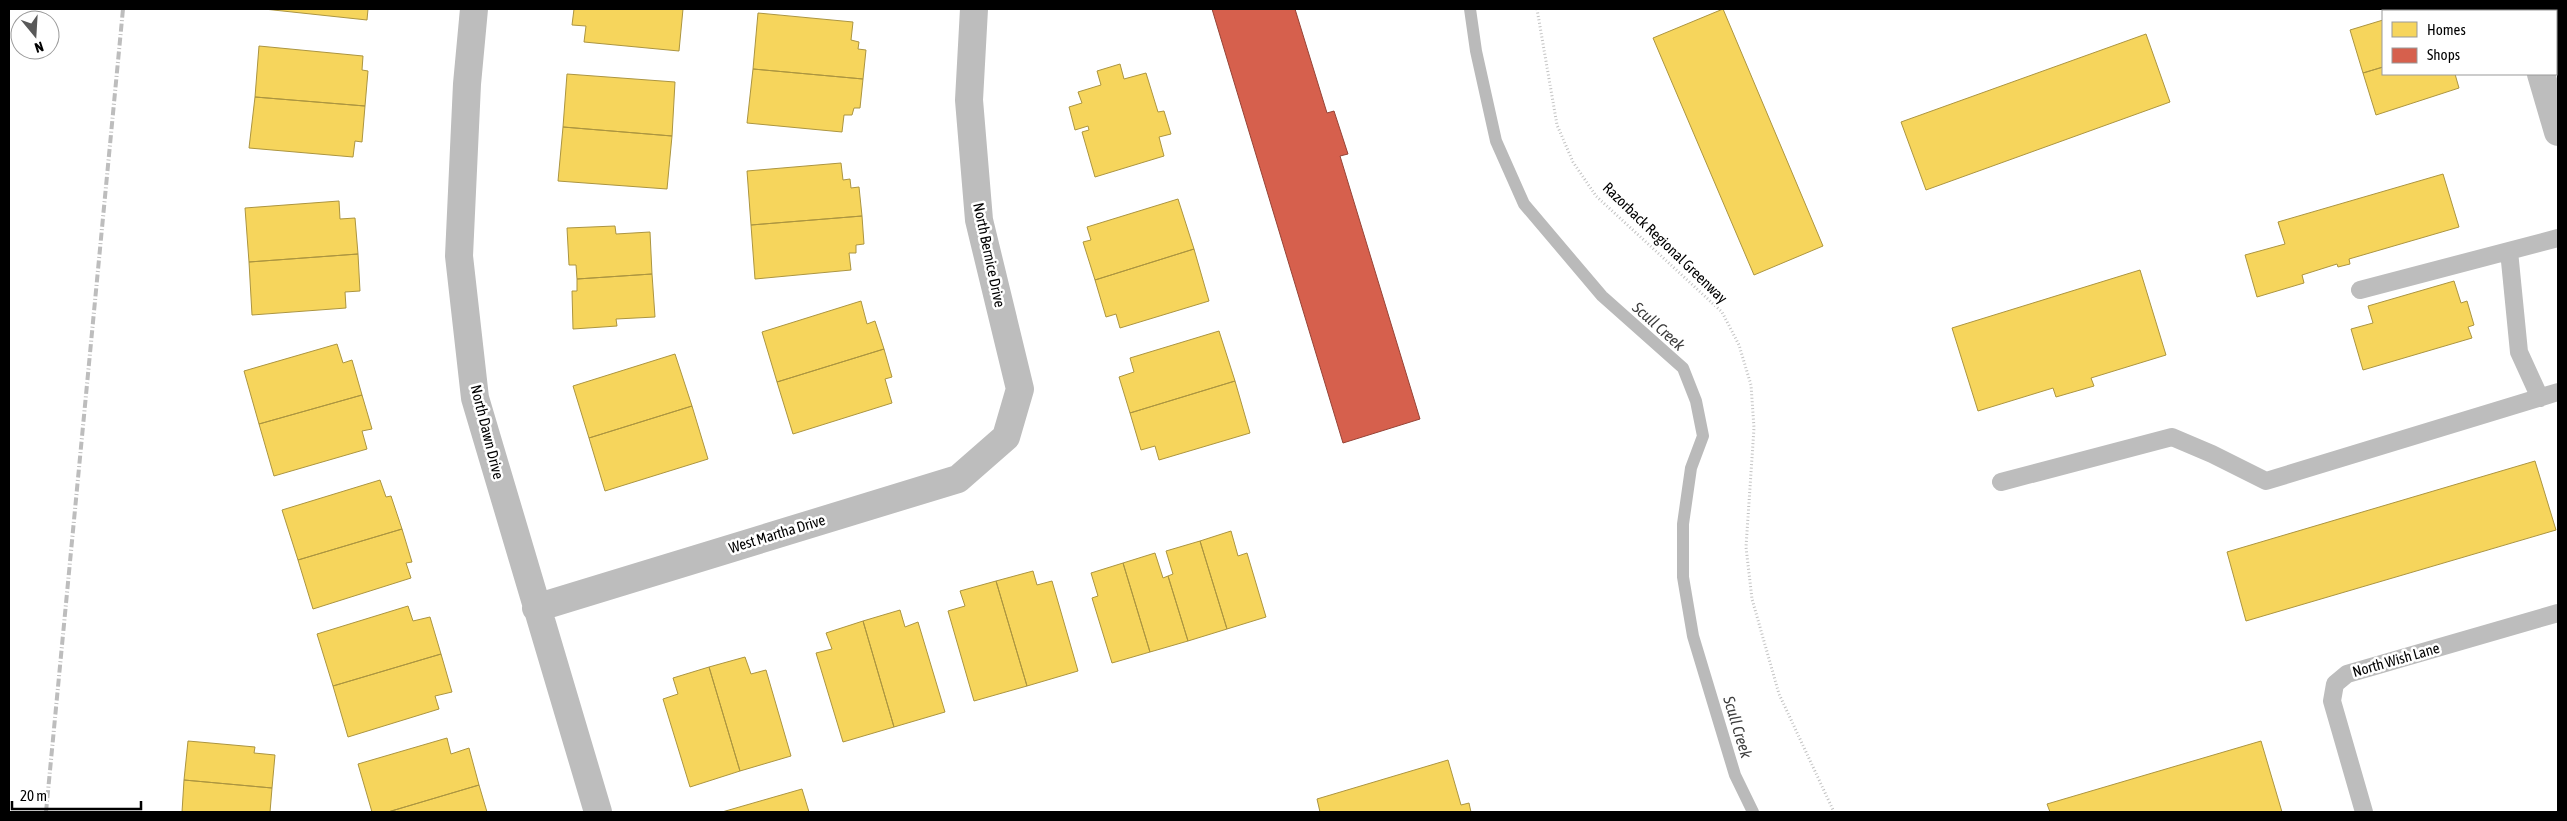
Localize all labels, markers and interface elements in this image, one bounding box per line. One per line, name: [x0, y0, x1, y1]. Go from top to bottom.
north arrow: [10, 10, 60, 60]
legend: [2382, 10, 2557, 75]
text: Homes: [2427, 21, 2466, 38]
text: N: [33, 38, 45, 56]
text: Shops: [2427, 46, 2460, 63]
street label: Razorback Regional Greenway: [1600, 179, 1731, 306]
street label: North Bernice Drive: [970, 201, 1009, 309]
water label: Scull Creek: [1629, 297, 1689, 355]
street label: North Dawn Drive: [468, 383, 507, 481]
street label: West Martha Drive: [727, 511, 827, 556]
street label: North Wish Lane: [2350, 639, 2441, 680]
water label: Scull Creek: [1720, 693, 1756, 761]
scale bar: [12, 778, 141, 810]
text: 20 m: [20, 787, 47, 804]

